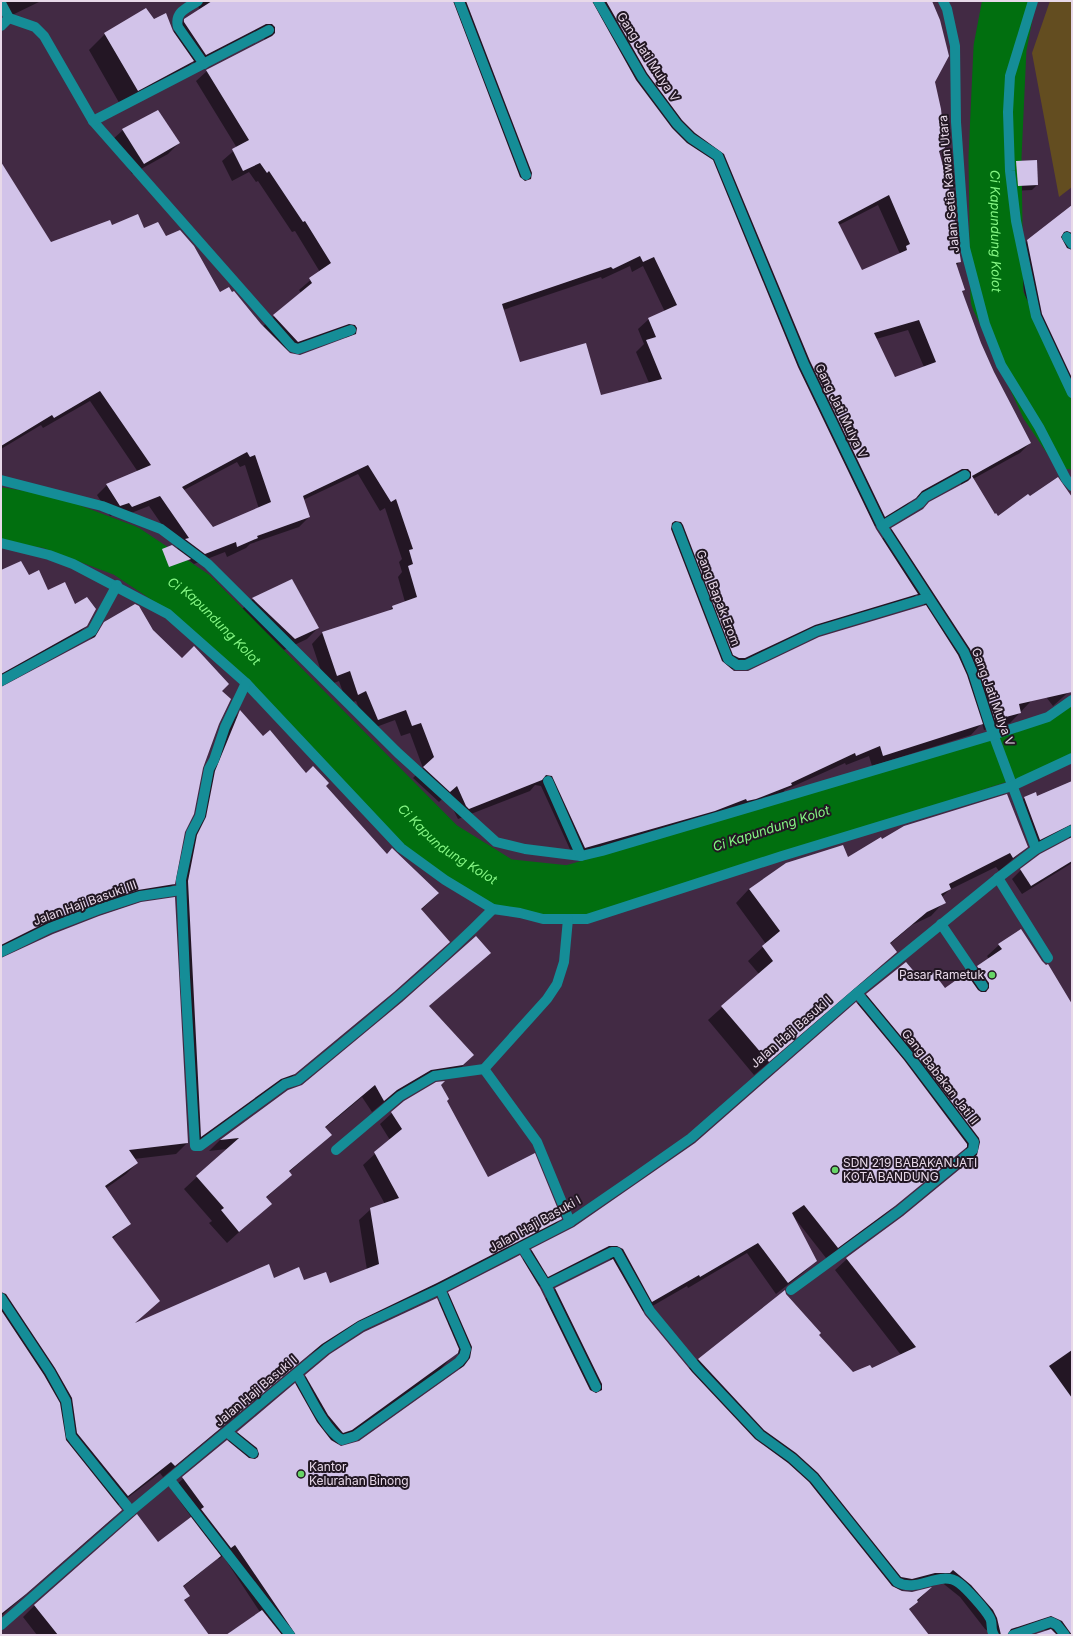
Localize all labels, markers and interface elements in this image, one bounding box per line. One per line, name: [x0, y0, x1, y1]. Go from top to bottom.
street label: Gang Jati Mulya V: [614, 9, 683, 104]
street label: Jalan Setia Kawan Utara: [935, 115, 962, 253]
water label: Ci Kapundung Kolot: [987, 170, 1005, 293]
street label: Gang Jati Mulya V: [812, 361, 871, 460]
street label: Gang Bapak Erom: [693, 548, 744, 648]
water label: Ci Kapundung Kolot: [165, 573, 265, 669]
street label: Gang Jati Mulya V: [969, 646, 1018, 748]
water label: Ci Kapundung Kolot: [395, 800, 501, 888]
water label: Ci Kapundung Kolot: [710, 801, 832, 854]
street label: Jalan Haji Basuki III: [31, 877, 139, 928]
place label: Pasar Rametuk: [899, 967, 984, 982]
marker: Pasar Rametuk: [987, 970, 997, 980]
street label: Jalan Haji Basuki I: [747, 992, 834, 1071]
street label: Gang Babakan Jati II: [899, 1026, 982, 1127]
place label: SDN 219 BABAKANJATI KOTA BANDUNG: [843, 1155, 977, 1184]
marker: SDN 219 BABAKANJATI KOTA BANDUNG: [830, 1165, 840, 1175]
street label: Jalan Haji Basuki I: [486, 1192, 583, 1255]
street label: Jalan Haji Basuki I: [212, 1352, 300, 1429]
place label: Kantor Kelurahan Binong: [309, 1459, 409, 1488]
marker: Kantor Kelurahan Binong: [296, 1469, 306, 1479]

